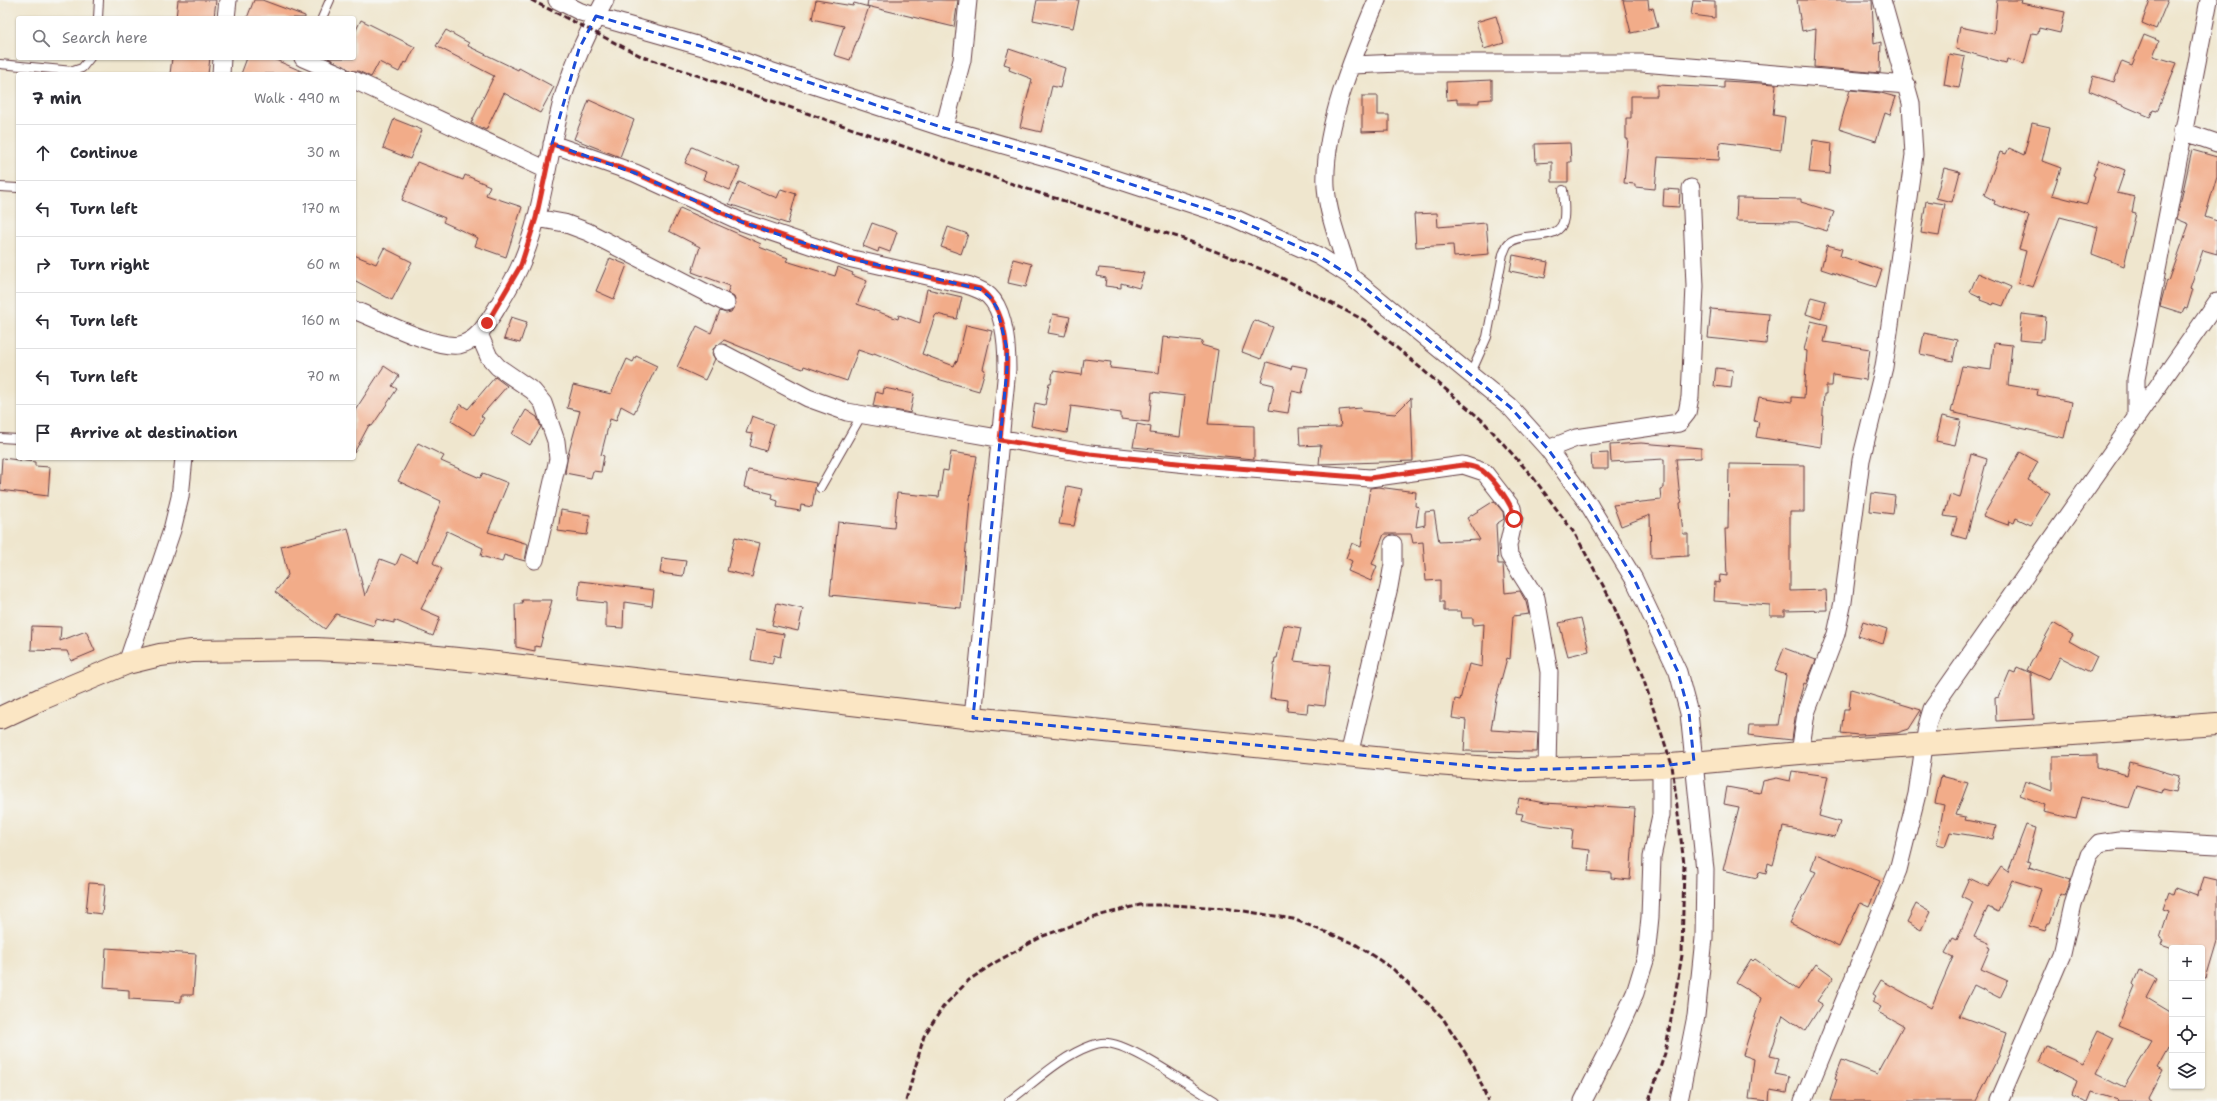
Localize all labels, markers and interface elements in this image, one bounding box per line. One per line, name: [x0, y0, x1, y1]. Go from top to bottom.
search box: [16, 16, 356, 60]
icon: search: [30, 27, 52, 49]
text: Search here: [62, 28, 148, 48]
text: 7 min: [32, 87, 82, 109]
text: Walk · 490 m: [254, 90, 340, 107]
icon: ahead: [32, 142, 54, 164]
text: Continue: [70, 143, 138, 163]
text: 30 m: [306, 144, 340, 161]
icon: left: [32, 198, 54, 220]
text: Turn left: [70, 199, 138, 219]
text: 170 m: [302, 200, 340, 217]
icon: right: [32, 254, 54, 276]
text: Turn right: [70, 255, 150, 275]
text: 60 m: [307, 256, 340, 273]
icon: left: [32, 310, 54, 332]
text: Turn left: [70, 311, 138, 331]
text: 160 m: [302, 312, 340, 329]
route end: [478, 314, 496, 332]
icon: left: [32, 366, 54, 388]
text: Turn left: [70, 367, 138, 387]
text: 70 m: [306, 368, 340, 385]
icon: arrive: [32, 422, 54, 444]
text: Arrive at destination: [70, 423, 238, 443]
route start: [1505, 510, 1523, 528]
map controls: [2169, 945, 2205, 1089]
button: +: [2169, 945, 2205, 981]
button: −: [2169, 981, 2205, 1017]
button: locate: [2169, 1017, 2205, 1053]
button: layers: [2169, 1053, 2205, 1089]

